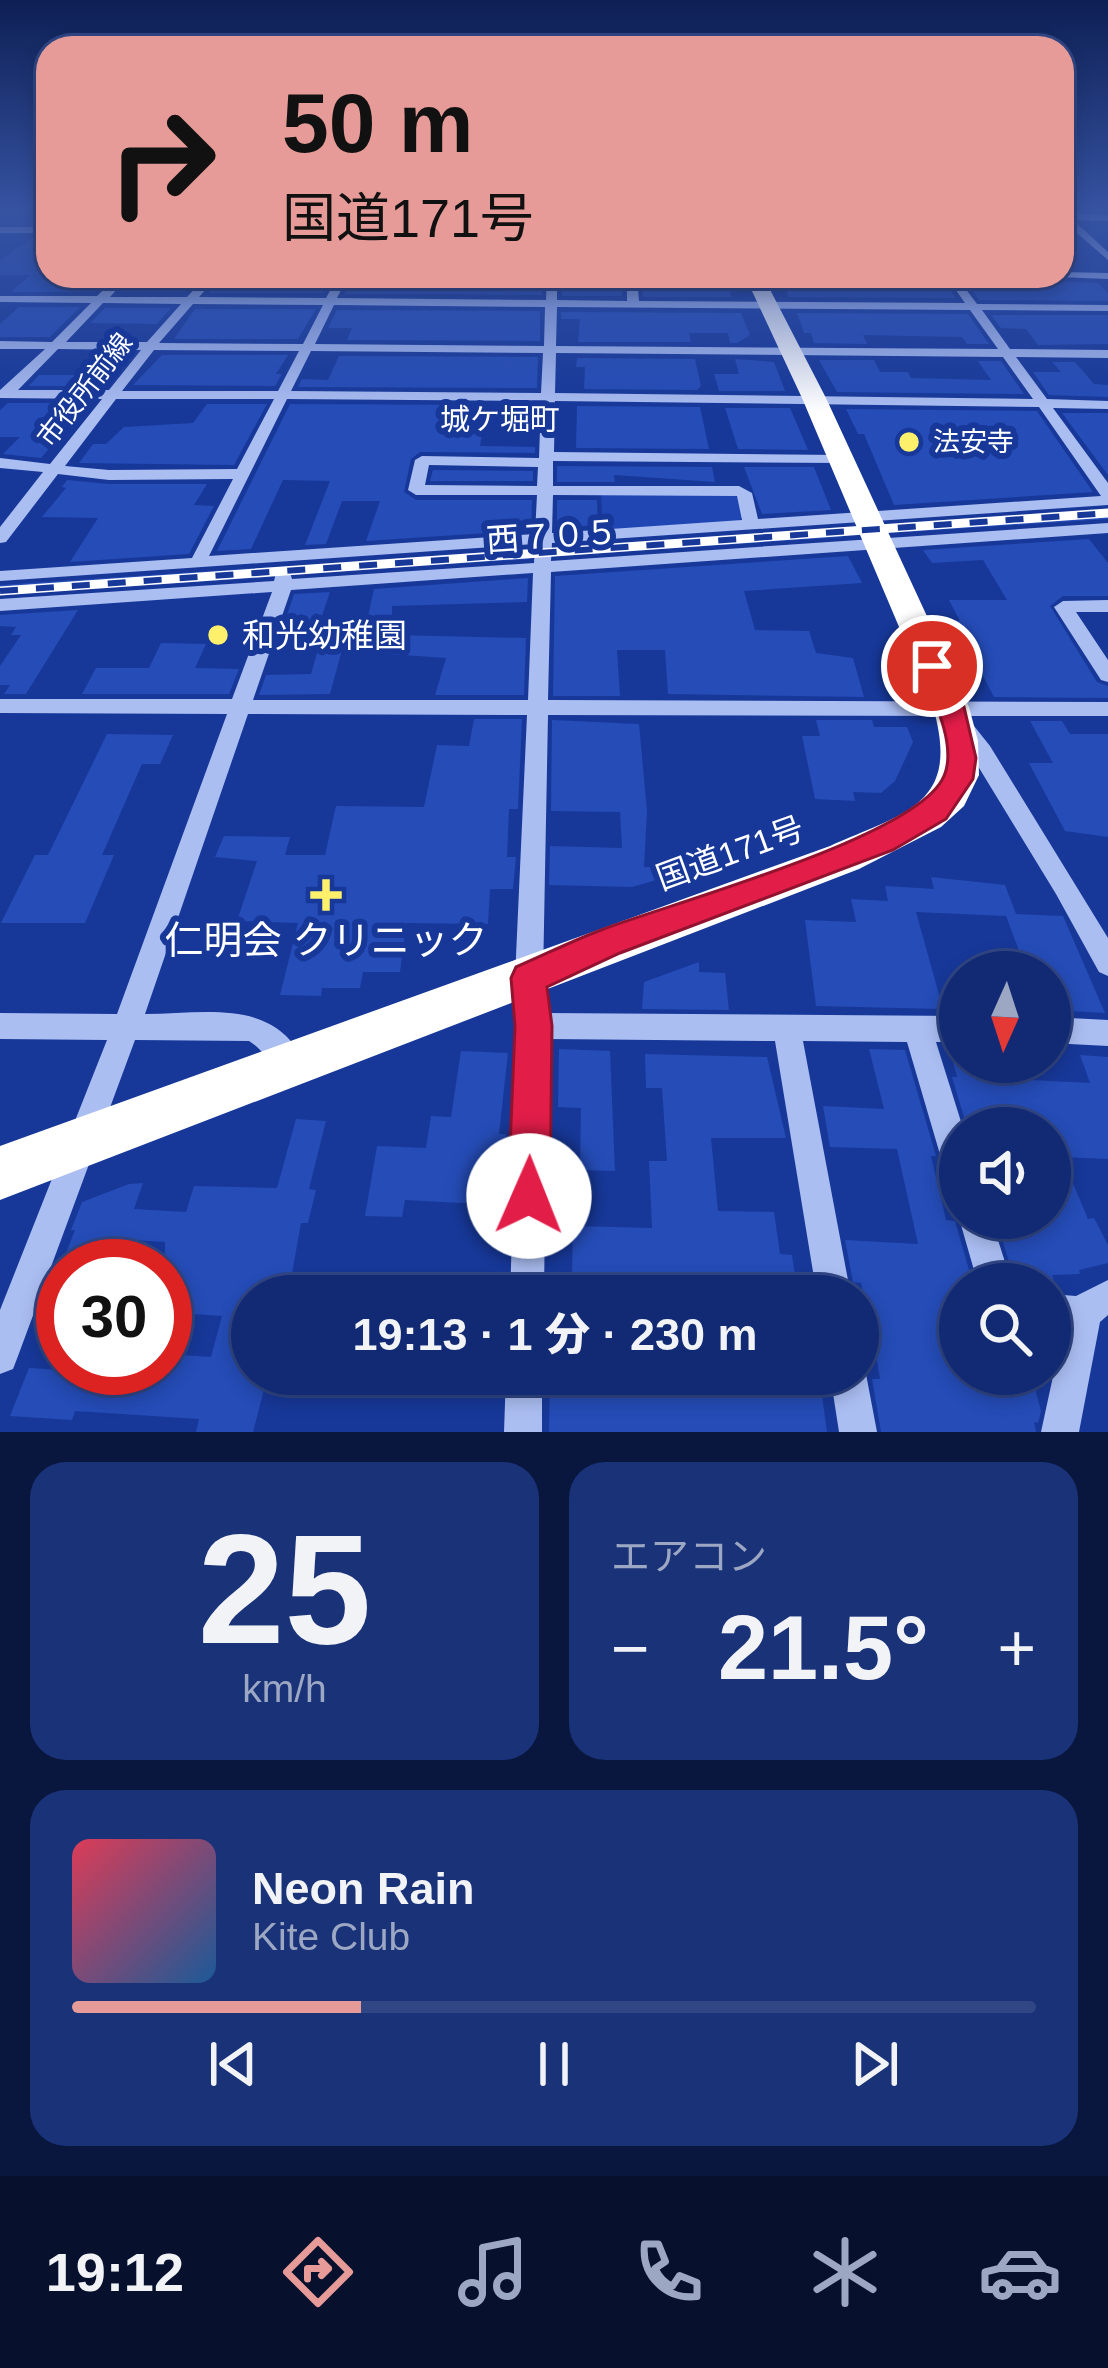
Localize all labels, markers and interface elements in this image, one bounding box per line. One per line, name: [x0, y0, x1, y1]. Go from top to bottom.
text: 50 m: [282, 76, 473, 170]
icon: right: [84, 84, 240, 240]
text: 国道171号: [282, 188, 534, 248]
street label: 市役所前線: [32, 328, 138, 452]
district label: 城ケ堀町: [440, 403, 560, 436]
place label: 法安寺: [933, 427, 1014, 457]
marker: 法安寺: [896, 429, 922, 455]
street label: 西７０５: [485, 513, 619, 559]
pin: [881, 615, 983, 717]
place label: 和光幼稚園: [242, 617, 407, 654]
marker: 和光幼稚園: [205, 622, 231, 648]
icon: arrive: [899, 633, 965, 699]
street label: 国道171号: [651, 809, 809, 897]
marker: 仁明会 クリニック: [310, 879, 342, 911]
place label: 仁明会 クリニック: [165, 919, 487, 962]
north arrow: [939, 951, 1071, 1083]
map controls: [939, 951, 1071, 1395]
button: sound: [939, 1107, 1071, 1239]
position arrow: [466, 1133, 592, 1259]
speed limit sign: 30: [36, 1239, 192, 1395]
button: search: [939, 1263, 1071, 1395]
text: 19:13 · 1 分 · 230 m: [352, 1309, 758, 1360]
text: 25: [198, 1502, 371, 1676]
text: エアコン: [611, 1535, 767, 1578]
text: 21.5°: [718, 1598, 929, 1698]
text: −: [611, 1611, 650, 1685]
text: +: [997, 1611, 1036, 1685]
text: km/h: [242, 1667, 327, 1710]
text: Neon Rain: [252, 1863, 475, 1914]
text: Kite Club: [252, 1915, 410, 1958]
icon: previous: [200, 2031, 266, 2097]
icon: pause: [521, 2031, 587, 2097]
icon: next: [842, 2031, 908, 2097]
icon: directions: [276, 2230, 360, 2314]
icon: music: [451, 2230, 535, 2314]
icon: phone: [627, 2230, 711, 2314]
icon: climate: [803, 2230, 887, 2314]
icon: car: [978, 2230, 1062, 2314]
text: 19:12: [46, 2242, 184, 2302]

